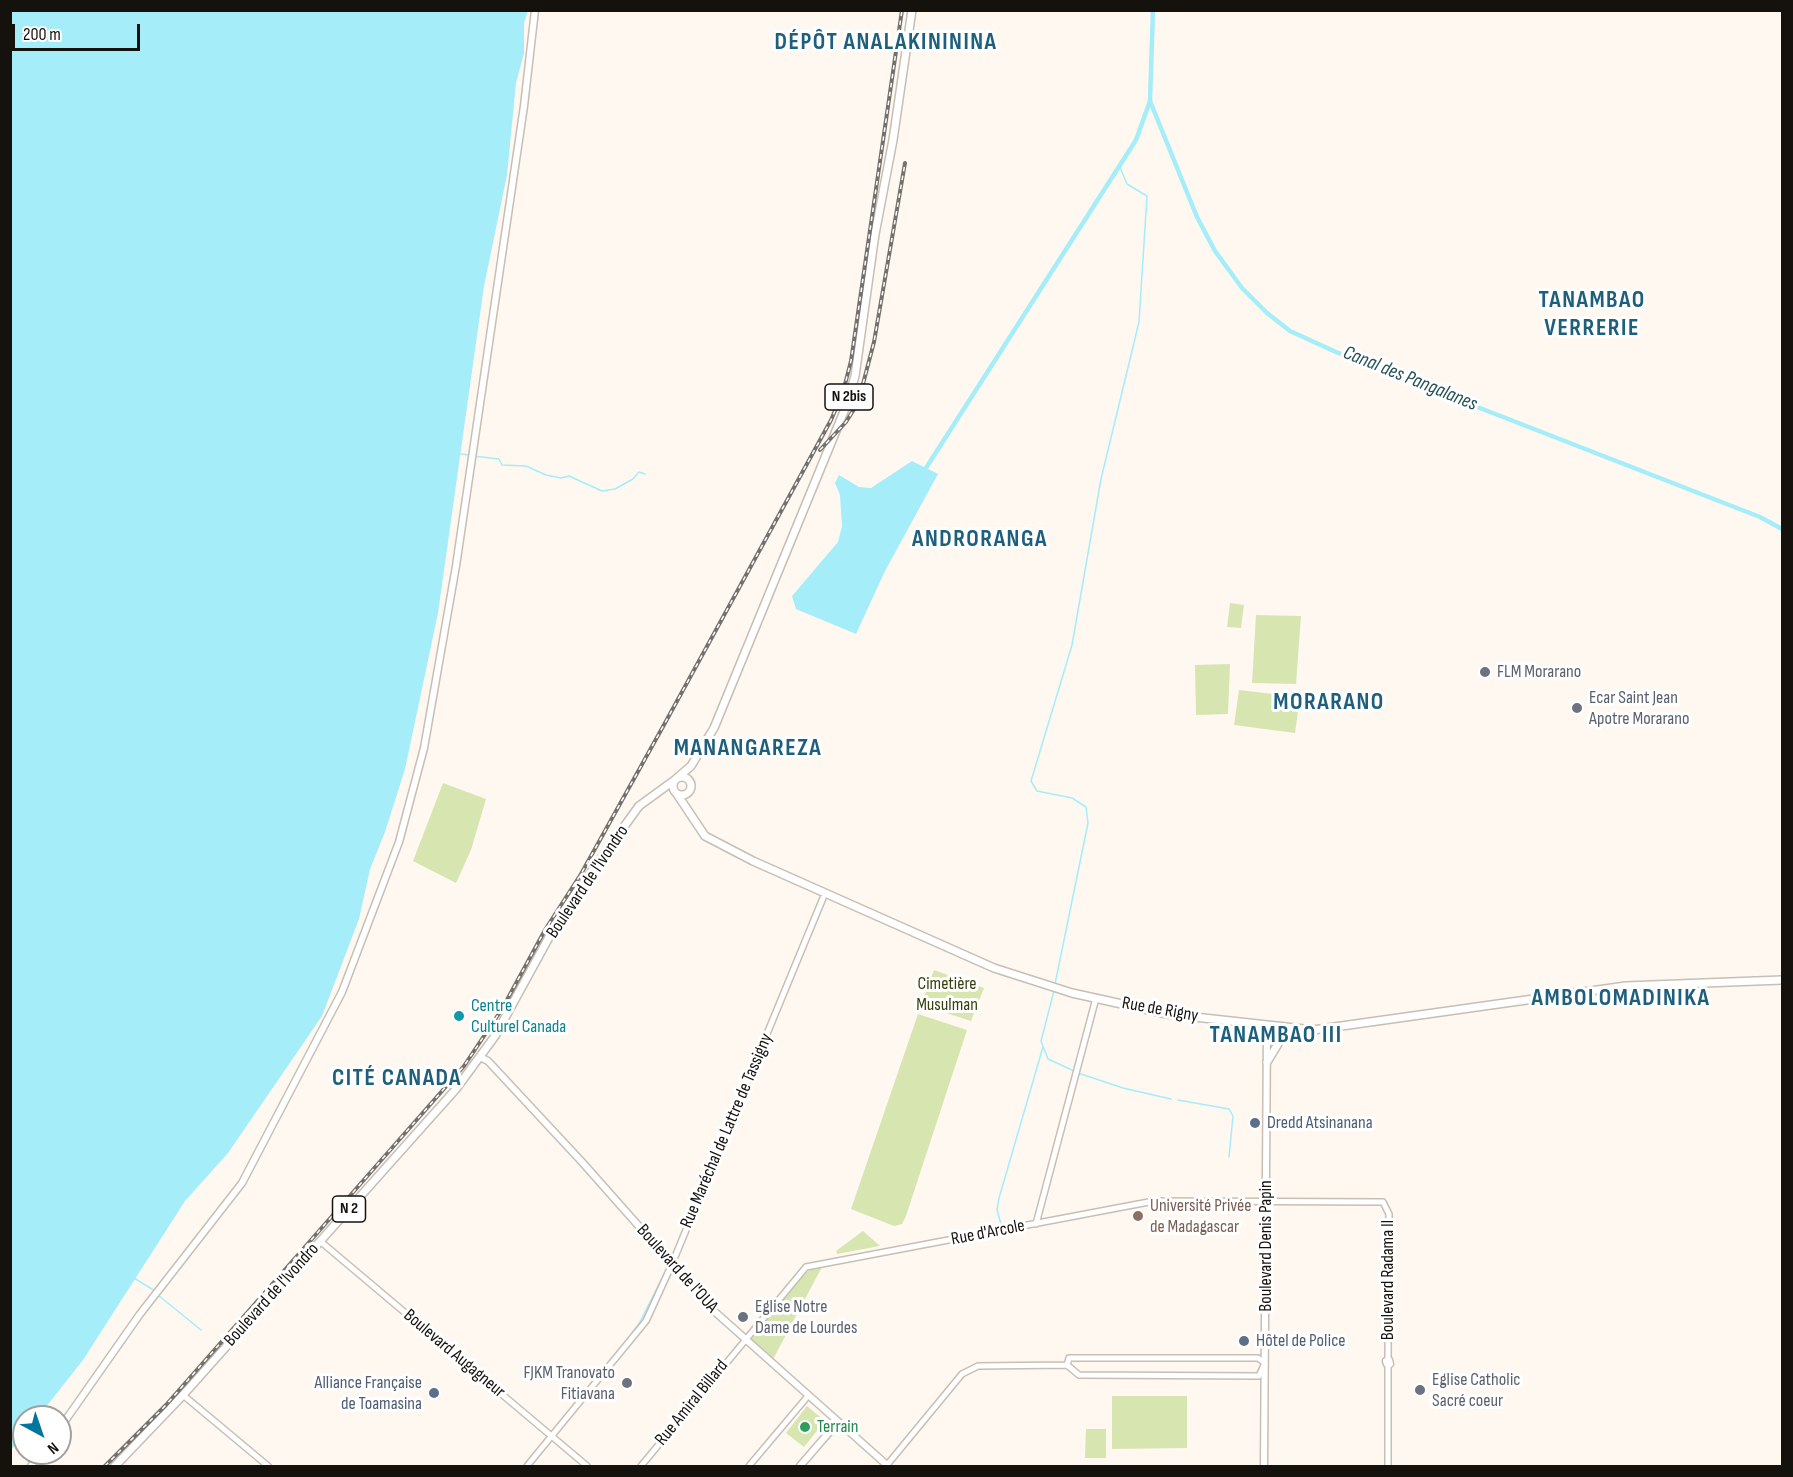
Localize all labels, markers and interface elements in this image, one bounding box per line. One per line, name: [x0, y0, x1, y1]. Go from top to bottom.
scale bar: [15, 12, 142, 50]
text: 200 m: [23, 24, 61, 45]
district label: DÉPÔT ANALAKINININA: [775, 29, 997, 57]
district label: TANAMBAO VERRERIE: [1538, 287, 1646, 343]
water label: Canal des Pangalanes: [1339, 341, 1481, 417]
road number: N 2bis: [825, 384, 873, 410]
district label: ANDRORANGA: [912, 526, 1048, 554]
place label: FLM Morarano: [1497, 661, 1581, 683]
marker: FLM Morarano: [1478, 665, 1492, 679]
place label: Ecar Saint Jean Apotre Morarano: [1589, 687, 1689, 730]
district label: MORARANO: [1273, 689, 1385, 717]
marker: Ecar Saint Jean Apotre Morarano: [1570, 701, 1584, 715]
district label: MANANGAREZA: [674, 735, 822, 763]
street label: Boulevard de l'Ivondro: [542, 821, 634, 943]
park label: Cimetière Musulman: [916, 973, 978, 1016]
district label: AMBOLOMADINIKA: [1532, 985, 1710, 1013]
street label: Rue de Rigny: [1120, 993, 1200, 1027]
place label: Centre Culturel Canada: [471, 995, 566, 1038]
marker: Centre Culturel Canada: [452, 1009, 466, 1023]
district label: TANAMBAO III: [1210, 1022, 1342, 1050]
street label: Rue Maréchal de Lattre de Tassigny: [676, 1030, 778, 1232]
district label: CITÉ CANADA: [332, 1065, 462, 1093]
place label: Dredd Atsinanana: [1267, 1112, 1373, 1134]
marker: Dredd Atsinanana: [1248, 1116, 1262, 1130]
street label: Boulevard Denis Papin: [1255, 1180, 1277, 1312]
place label: Université Privée de Madagascar: [1150, 1195, 1252, 1238]
road number: N 2: [332, 1196, 366, 1222]
marker: Université Privée de Madagascar: [1131, 1209, 1145, 1223]
street label: Rue d'Arcole: [949, 1215, 1027, 1251]
street label: Boulevard de l'OUA: [632, 1220, 722, 1318]
street label: Boulevard Radama II: [1377, 1220, 1399, 1340]
street label: Boulevard de l'Ivondro: [220, 1239, 324, 1351]
place label: Eglise Notre Dame de Lourdes: [755, 1296, 857, 1338]
street label: Boulevard Augagneur: [399, 1305, 509, 1403]
marker: Eglise Notre Dame de Lourdes: [736, 1310, 750, 1324]
place label: Hôtel de Police: [1256, 1330, 1346, 1352]
marker: Hôtel de Police: [1237, 1334, 1251, 1348]
street label: Rue Amiral Billard: [651, 1356, 733, 1450]
place label: FJKM Tranovato Fitiavana: [524, 1362, 615, 1404]
place label: Eglise Catholic Sacré coeur: [1432, 1369, 1521, 1412]
place label: Alliance Française de Toamasina: [315, 1372, 422, 1414]
marker: FJKM Tranovato Fitiavana: [620, 1376, 634, 1390]
marker: Eglise Catholic Sacré coeur: [1413, 1383, 1427, 1397]
marker: Alliance Française de Toamasina: [427, 1386, 441, 1400]
north arrow: [12, 1405, 72, 1465]
place label: Terrain: [817, 1416, 858, 1438]
marker: Terrain: [798, 1420, 812, 1434]
text: N: [43, 1438, 62, 1458]

